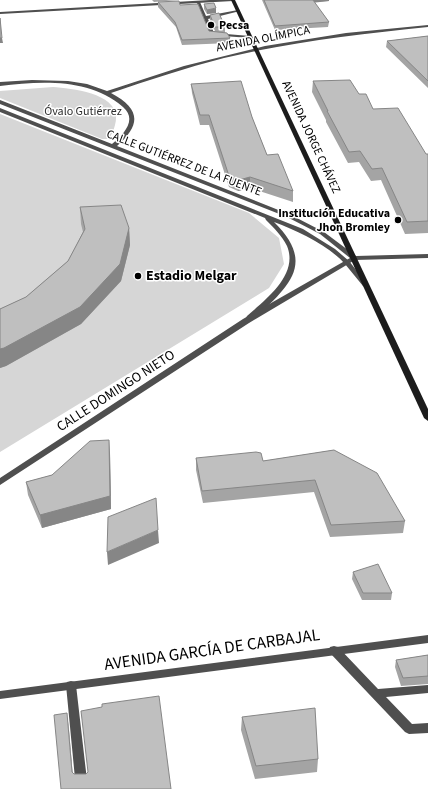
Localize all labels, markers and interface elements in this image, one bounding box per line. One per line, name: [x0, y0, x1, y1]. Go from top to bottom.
place label: Pecsa: [219, 17, 249, 34]
marker: Pecsa: [206, 20, 216, 30]
street label: AVENIDA OLÍMPICA: [215, 22, 312, 56]
street label: AVENIDA JORGE CHÁVEZ: [277, 78, 345, 196]
park label: Óvalo Gutiérrez: [44, 103, 122, 120]
street label: CALLE GUTIÉRREZ DE LA FUENTE: [104, 125, 264, 201]
place label: Institución Educativa Jhon Bromley: [278, 205, 391, 236]
marker: Institución Educativa Jhon Bromley: [393, 215, 403, 225]
place label: Estadio Melgar: [146, 266, 237, 286]
marker: Estadio Melgar: [133, 271, 143, 281]
street label: CALLE DOMINGO NIETO: [53, 345, 179, 437]
street label: AVENIDA GARCÍA DE CARBAJAL: [103, 623, 321, 677]

